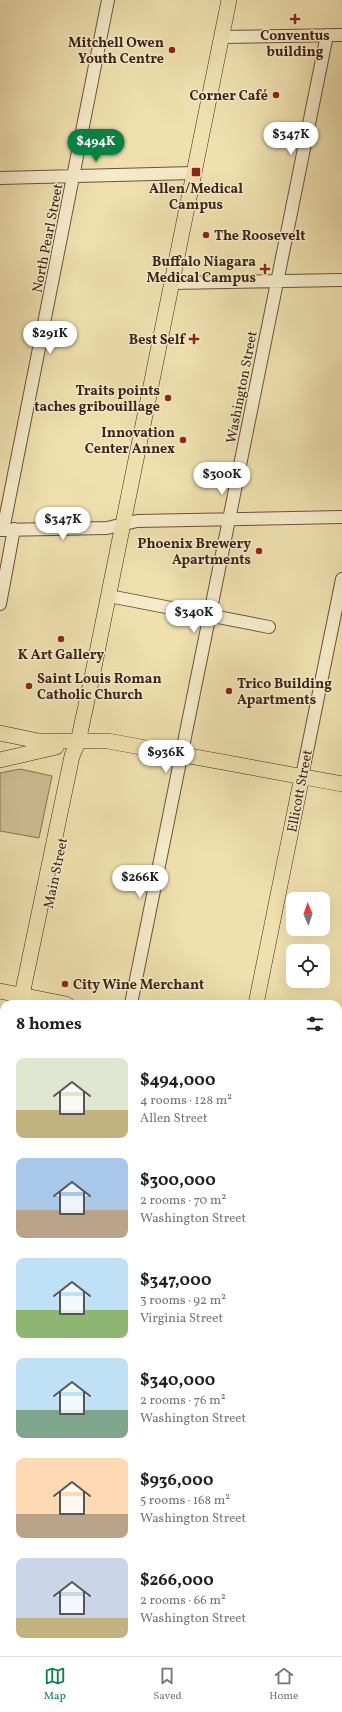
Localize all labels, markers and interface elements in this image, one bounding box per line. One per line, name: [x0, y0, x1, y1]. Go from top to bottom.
marker: Conventus building: [289, 13, 301, 25]
place label: Conventus building: [260, 27, 330, 62]
place label: Mitchell Owen Youth Centre: [68, 34, 164, 69]
marker: Mitchell Owen Youth Centre: [167, 45, 177, 55]
place label: Corner Café: [190, 87, 268, 106]
marker: Corner Café: [271, 90, 281, 100]
pin: $347K: [263, 122, 319, 156]
text: $347K: [272, 126, 310, 144]
pin: $494K: [68, 129, 124, 163]
text: $494K: [76, 133, 116, 151]
marker: Allen/Medical Campus: [190, 166, 202, 178]
place label: Allen/Medical Campus: [149, 180, 243, 215]
street label: North Pearl Street: [29, 182, 68, 294]
place label: The Roosevelt: [214, 227, 306, 246]
marker: The Roosevelt: [201, 230, 211, 240]
place label: Buffalo Niagara Medical Campus: [147, 253, 256, 288]
marker: Buffalo Niagara Medical Campus: [259, 263, 271, 275]
pin: $291K: [22, 321, 78, 355]
text: $291K: [32, 325, 68, 343]
street label: Washington Street: [222, 329, 263, 445]
place label: Best Self: [129, 331, 186, 350]
marker: Best Self: [188, 333, 200, 345]
place label: Traits points taches gribouillage: [34, 382, 160, 417]
marker: Traits points taches gribouillage: [163, 393, 173, 403]
place label: Innovation Center Annex: [85, 424, 175, 459]
marker: Innovation Center Annex: [178, 435, 188, 445]
pin: $300K: [194, 462, 250, 496]
text: $300K: [202, 466, 242, 484]
pin: $347K: [35, 507, 91, 541]
text: $347K: [44, 511, 82, 529]
place label: Phoenix Brewery Apartments: [138, 535, 251, 570]
marker: Phoenix Brewery Apartments: [254, 546, 264, 556]
pin: $340K: [166, 600, 222, 634]
text: $340K: [175, 604, 213, 622]
marker: K Art Gallery: [56, 634, 66, 644]
place label: K Art Gallery: [18, 646, 104, 665]
place label: Saint Louis Roman Catholic Church: [37, 670, 162, 705]
place label: Trico Building Apartments: [237, 675, 332, 710]
marker: Saint Louis Roman Catholic Church: [24, 681, 34, 691]
marker: Trico Building Apartments: [224, 686, 234, 696]
pin: $936K: [138, 740, 194, 774]
text: $936K: [147, 744, 185, 762]
street label: Ellicott Street: [283, 748, 318, 834]
street label: Main Street: [40, 836, 73, 911]
pin: $266K: [112, 865, 168, 899]
text: $266K: [121, 869, 159, 887]
north arrow: [286, 892, 330, 936]
map controls: [286, 892, 330, 988]
button: locate: [286, 944, 330, 988]
place label: City Wine Merchant: [73, 976, 204, 995]
marker: City Wine Merchant: [60, 979, 70, 989]
text: 8 homes: [16, 1013, 82, 1036]
icon: filters: [304, 1013, 326, 1035]
text: $494,000: [140, 1069, 215, 1092]
icon: home: [48, 1074, 96, 1122]
text: 4 rooms · 128 m²: [140, 1092, 232, 1110]
text: Allen Street: [140, 1110, 208, 1128]
text: $300,000: [140, 1169, 216, 1192]
icon: home: [48, 1174, 96, 1222]
text: 2 rooms · 70 m²: [140, 1192, 226, 1210]
text: Washington Street: [140, 1210, 246, 1228]
text: $347,000: [140, 1269, 211, 1292]
icon: home: [48, 1274, 96, 1322]
text: 3 rooms · 92 m²: [140, 1292, 226, 1310]
text: Virginia Street: [140, 1310, 223, 1328]
text: $340,000: [140, 1369, 215, 1392]
icon: home: [48, 1374, 96, 1422]
text: 2 rooms · 76 m²: [140, 1392, 225, 1410]
text: Washington Street: [140, 1410, 246, 1428]
text: $936,000: [140, 1469, 213, 1492]
icon: home: [48, 1474, 96, 1522]
text: 5 rooms · 168 m²: [140, 1492, 230, 1510]
text: Washington Street: [140, 1510, 246, 1528]
text: $266,000: [140, 1569, 214, 1592]
icon: home: [48, 1574, 96, 1622]
text: 2 rooms · 66 m²: [140, 1592, 226, 1610]
text: Washington Street: [140, 1610, 246, 1628]
tab: Map: [44, 1665, 66, 1704]
tab: Saved: [153, 1665, 182, 1704]
tab: Home: [269, 1665, 298, 1704]

